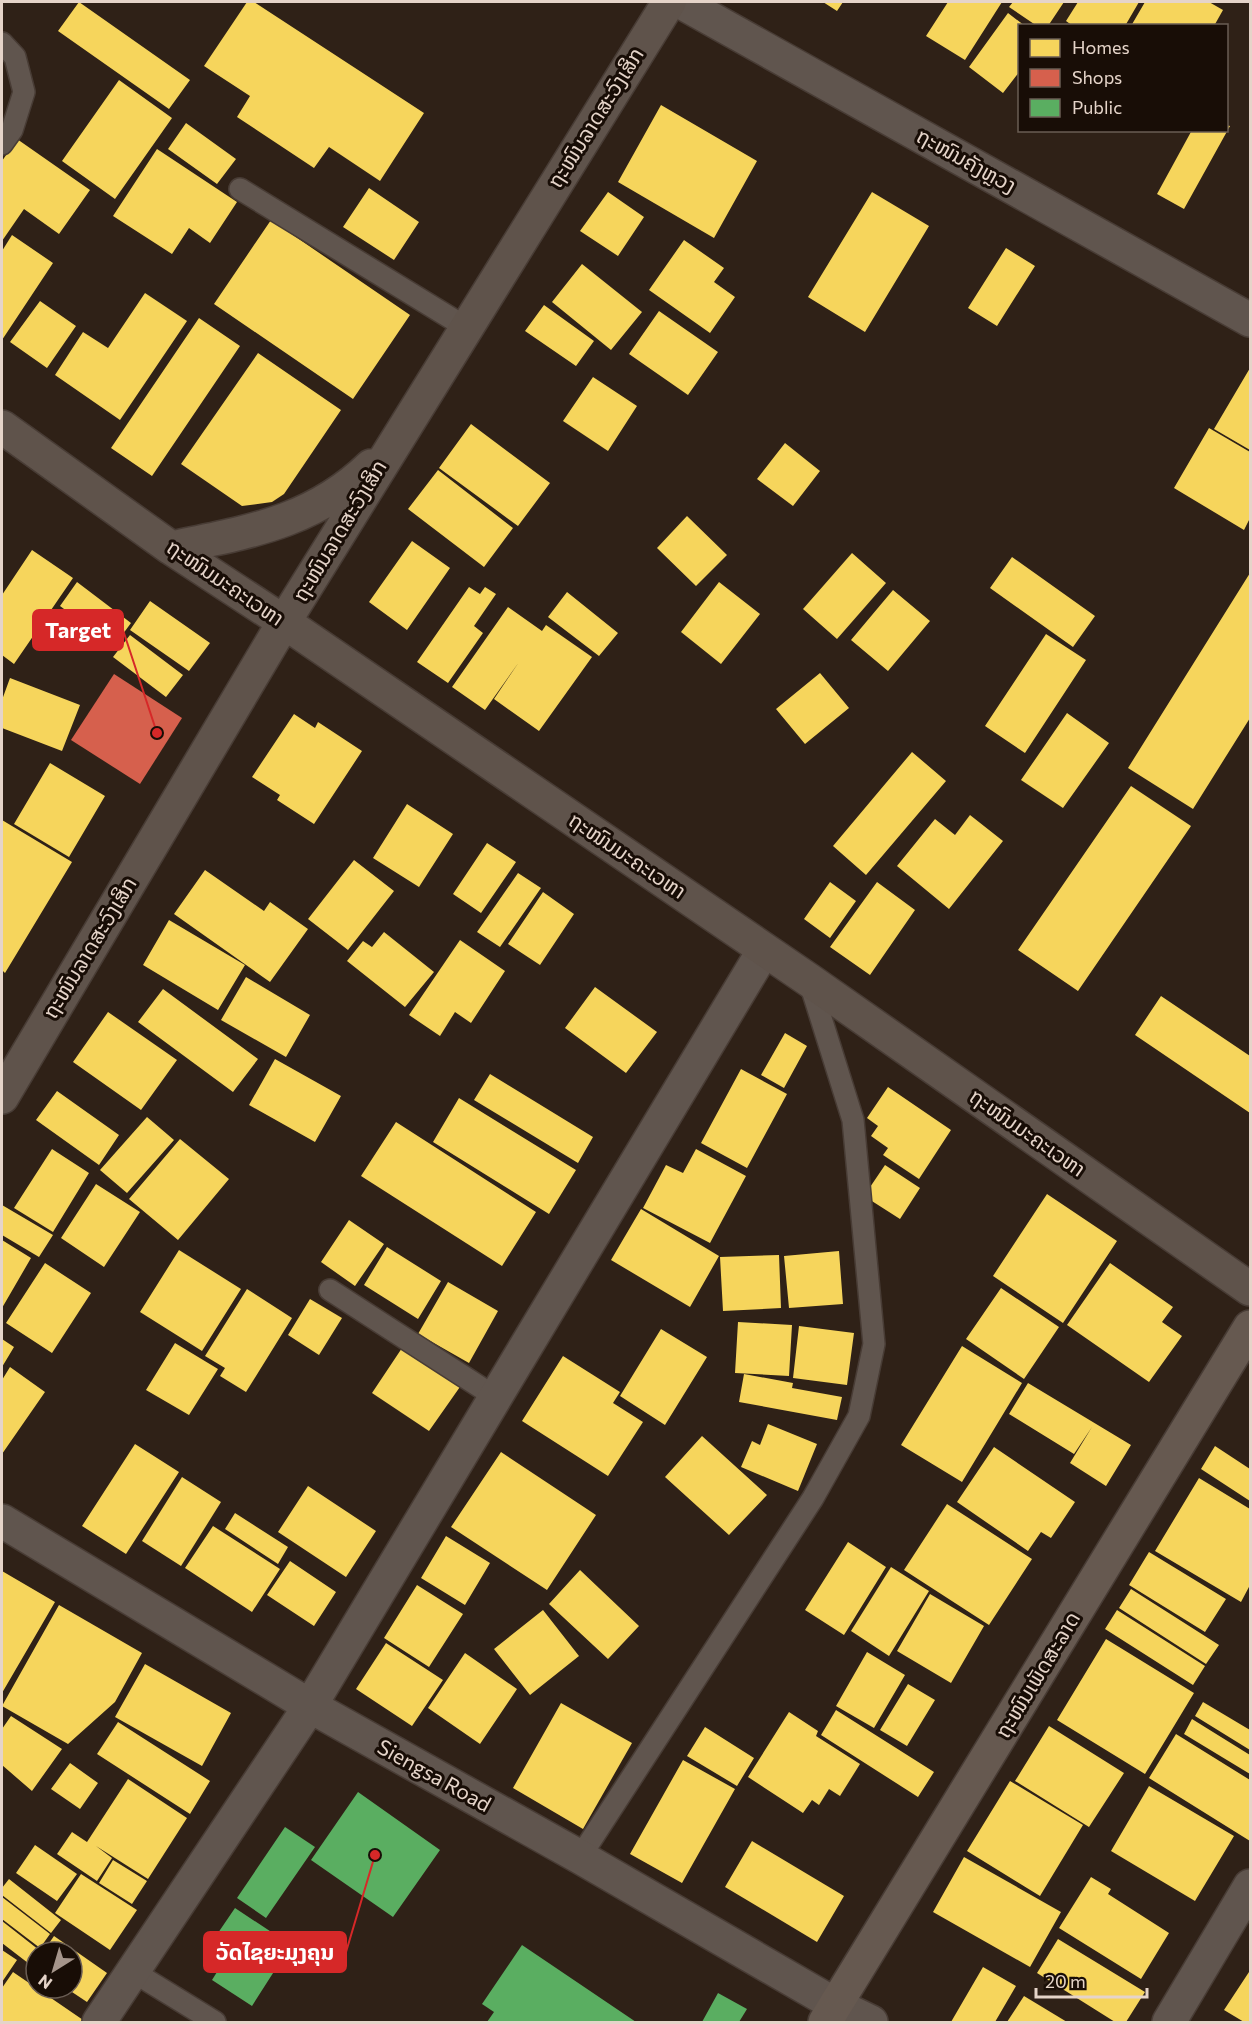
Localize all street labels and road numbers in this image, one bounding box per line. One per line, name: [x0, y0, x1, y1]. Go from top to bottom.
street label: ຖະໜົນລາດສະວົງເສິກ: [542, 42, 648, 192]
street label: ຖະໜົນຄັງຫຼວງ: [912, 122, 1021, 198]
street label: ຖະໜົນລາດສະວົງເສິກ: [287, 455, 391, 606]
street label: ຖະໜົນມະຄະເວຫາ: [163, 533, 289, 630]
street label: ຖະໜົນມະຄະເວຫາ: [565, 806, 691, 903]
street label: ຖະໜົນລາດສະວົງເສິກ: [37, 872, 141, 1023]
street label: ຖະໜົນມະຄະເວຫາ: [965, 1083, 1091, 1181]
street label: ຖະໜົນເພັດສະລາດ: [989, 1606, 1084, 1742]
street label: Siengsa Road: [374, 1733, 496, 1816]

